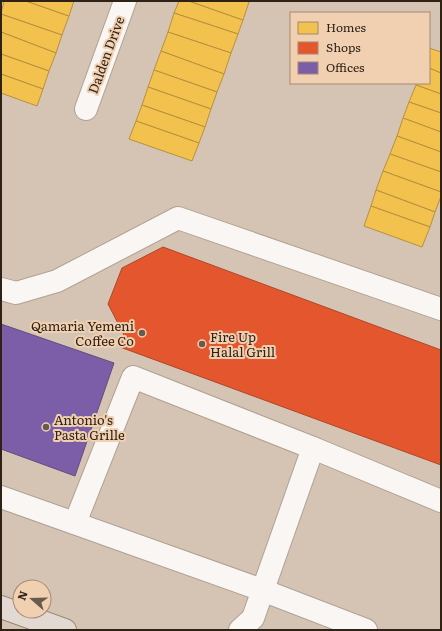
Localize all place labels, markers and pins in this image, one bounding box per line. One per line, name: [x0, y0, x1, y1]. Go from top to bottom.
place label: Qamaria Yemeni Coffee Co: [31, 316, 135, 350]
place label: Fire Up Halal Grill: [210, 327, 276, 361]
marker: Qamaria Yemeni Coffee Co: [137, 328, 147, 338]
marker: Fire Up Halal Grill: [197, 339, 207, 349]
place label: Antonio's Pasta Grille: [54, 410, 125, 444]
marker: Antonio's Pasta Grille: [41, 422, 51, 432]

